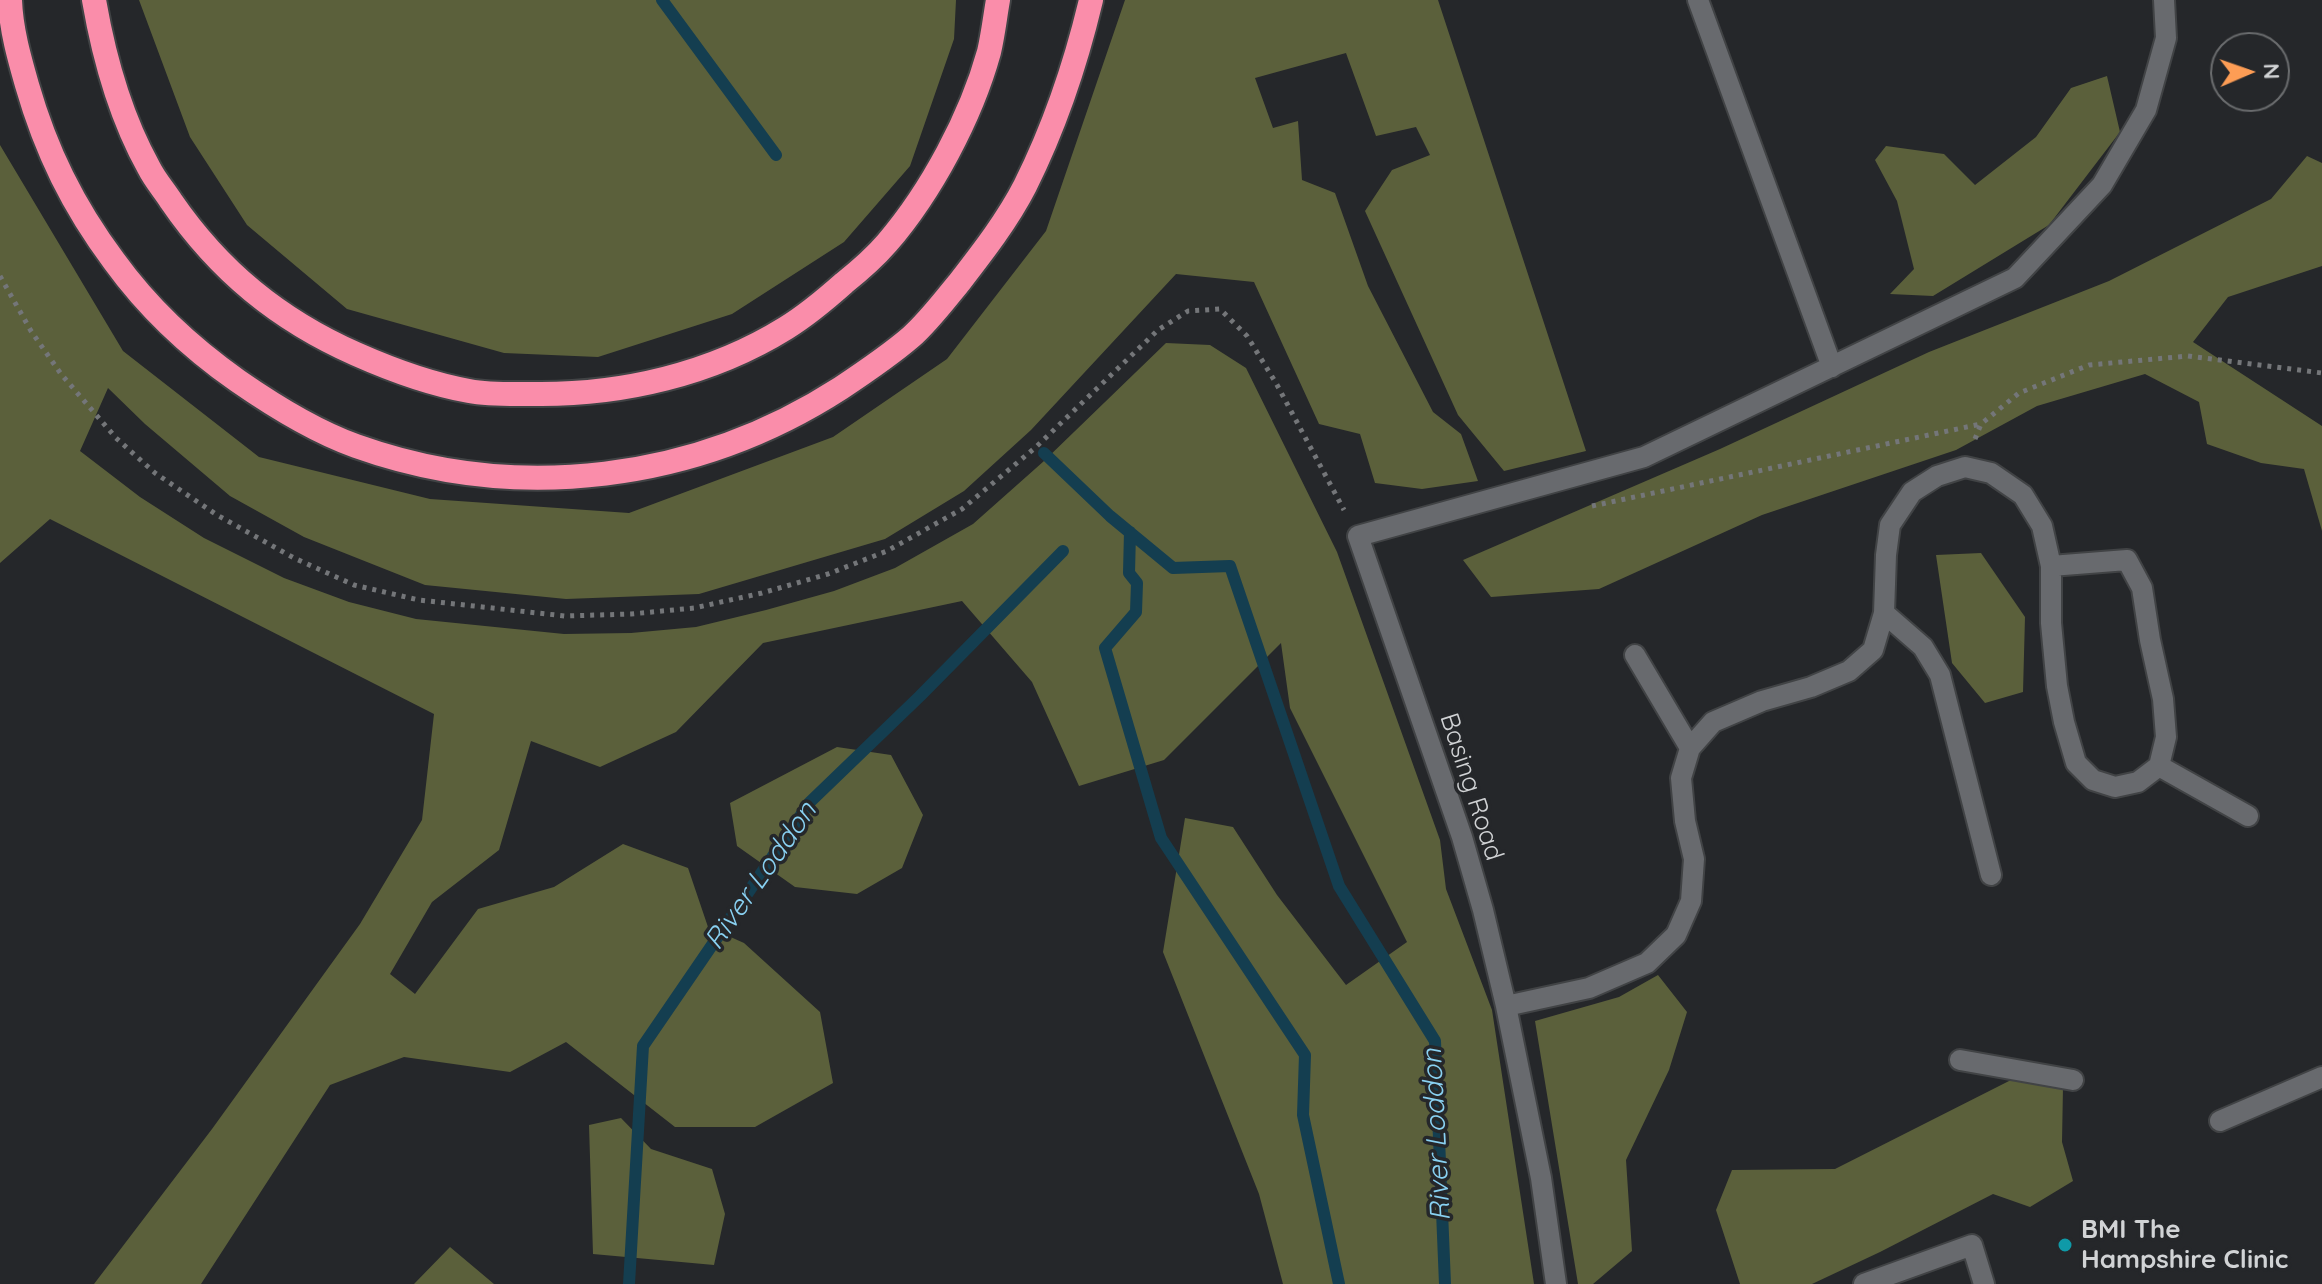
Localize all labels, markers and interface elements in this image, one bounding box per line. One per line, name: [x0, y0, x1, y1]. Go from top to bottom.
north arrow: [2210, 32, 2290, 112]
text: N: [2258, 63, 2286, 80]
street label: Basing Road: [1432, 709, 1510, 865]
water label: River Loddon: [698, 796, 824, 956]
water label: River Loddon: [1416, 1048, 1458, 1222]
place label: BMI The Hampshire Clinic: [2081, 1214, 2288, 1276]
marker: BMI The Hampshire Clinic: [2056, 1236, 2074, 1254]

